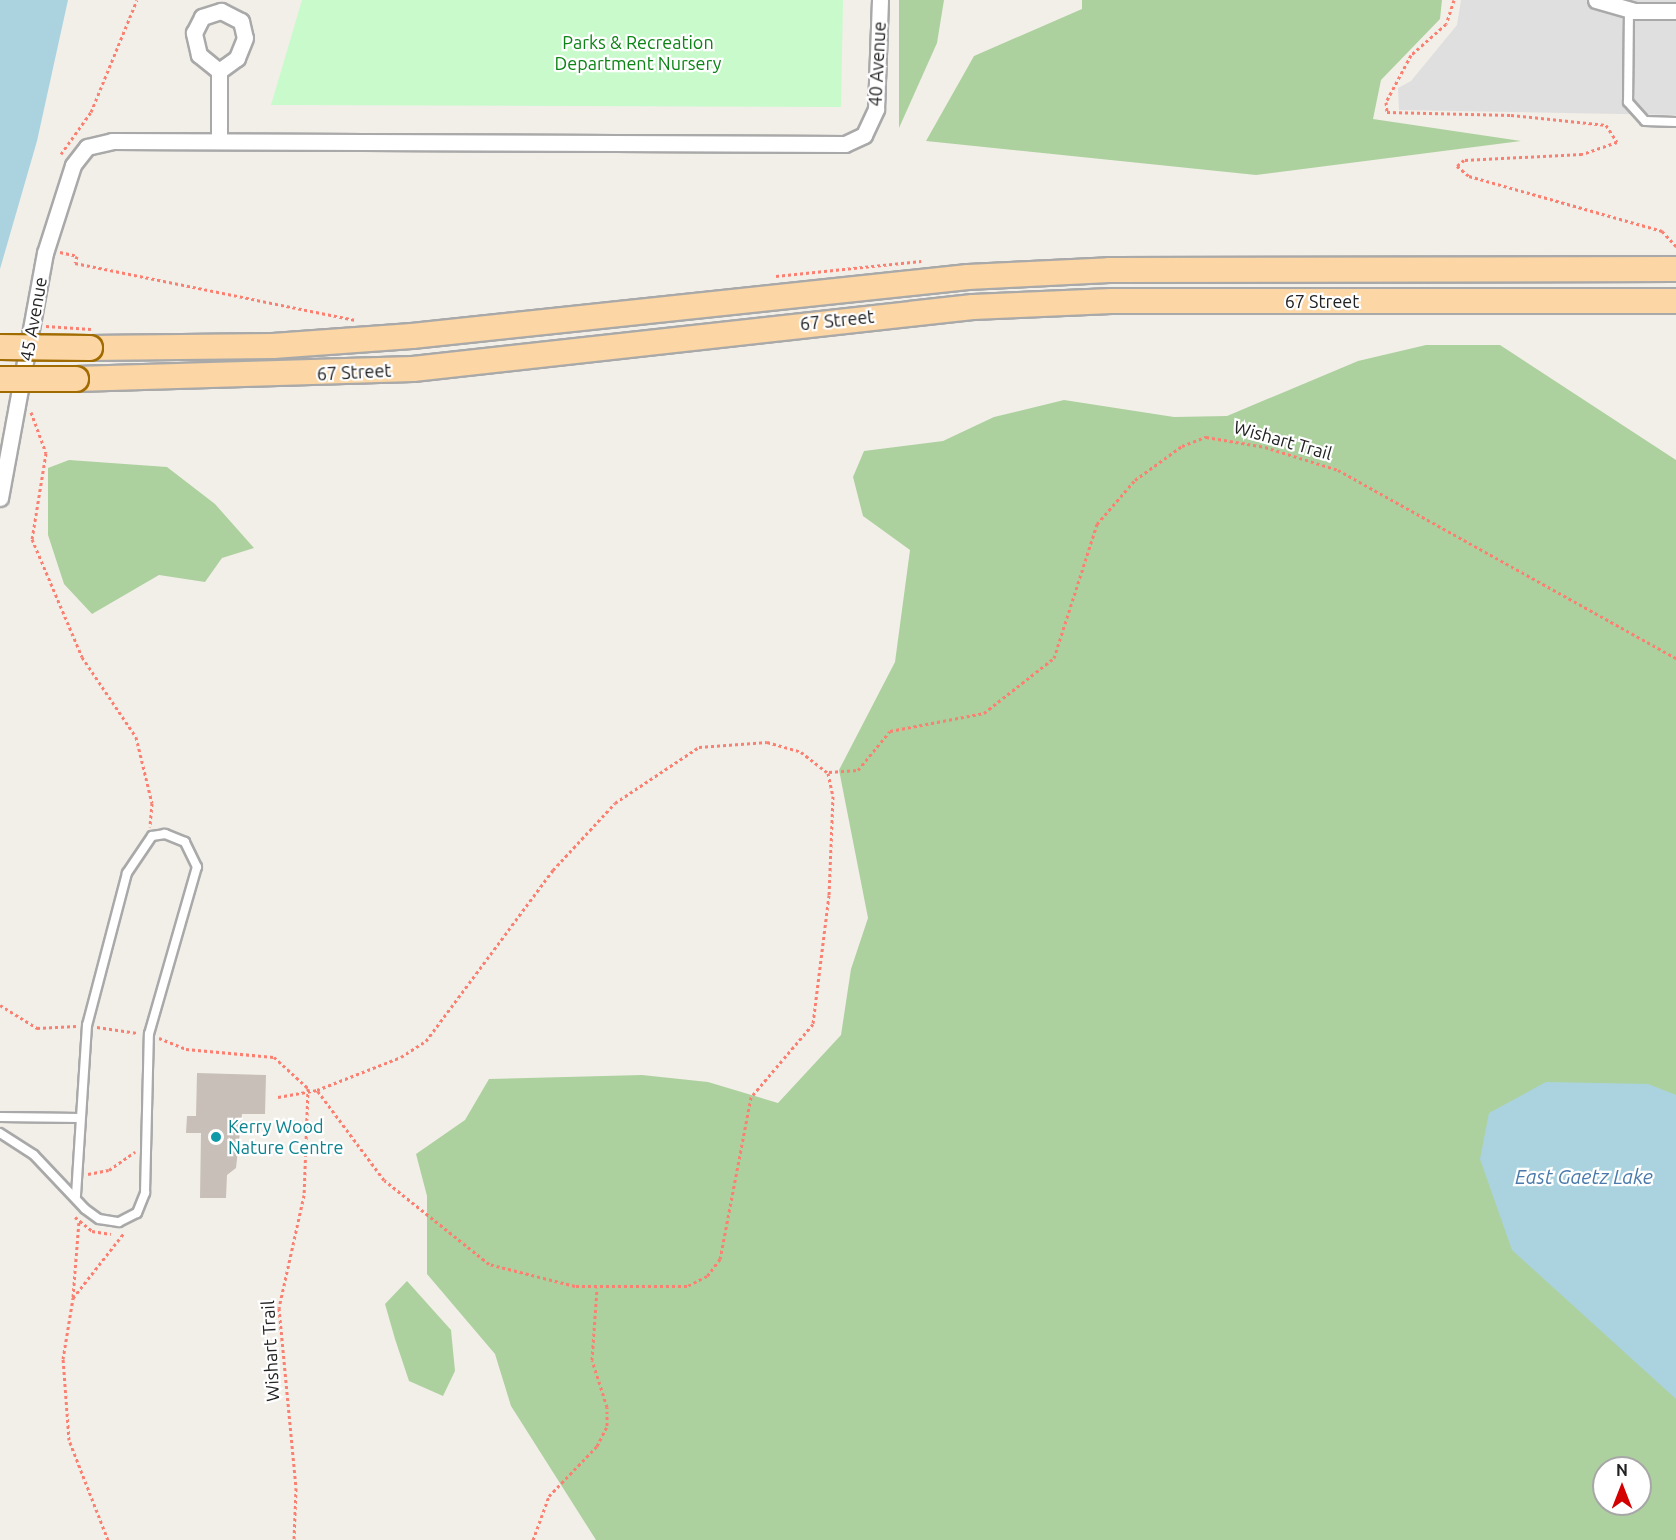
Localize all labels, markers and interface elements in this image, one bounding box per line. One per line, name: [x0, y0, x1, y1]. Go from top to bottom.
street label: 40 Avenue: [864, 21, 890, 107]
park label: Parks & Recreation Department Nursery: [555, 32, 721, 74]
street label: 45 Avenue: [15, 275, 51, 363]
street label: 67 Street: [1285, 290, 1359, 312]
street label: 67 Street: [799, 305, 875, 335]
street label: 67 Street: [316, 359, 392, 385]
street label: Wishart Trail: [1231, 416, 1335, 464]
place label: Kerry Wood Nature Centre: [228, 1116, 343, 1158]
marker: Kerry Wood Nature Centre: [209, 1130, 223, 1144]
water label: East Gaetz Lake: [1515, 1164, 1653, 1188]
street label: Wishart Trail: [257, 1300, 283, 1402]
north arrow: [1592, 1456, 1652, 1516]
text: N: [1616, 1461, 1628, 1479]

